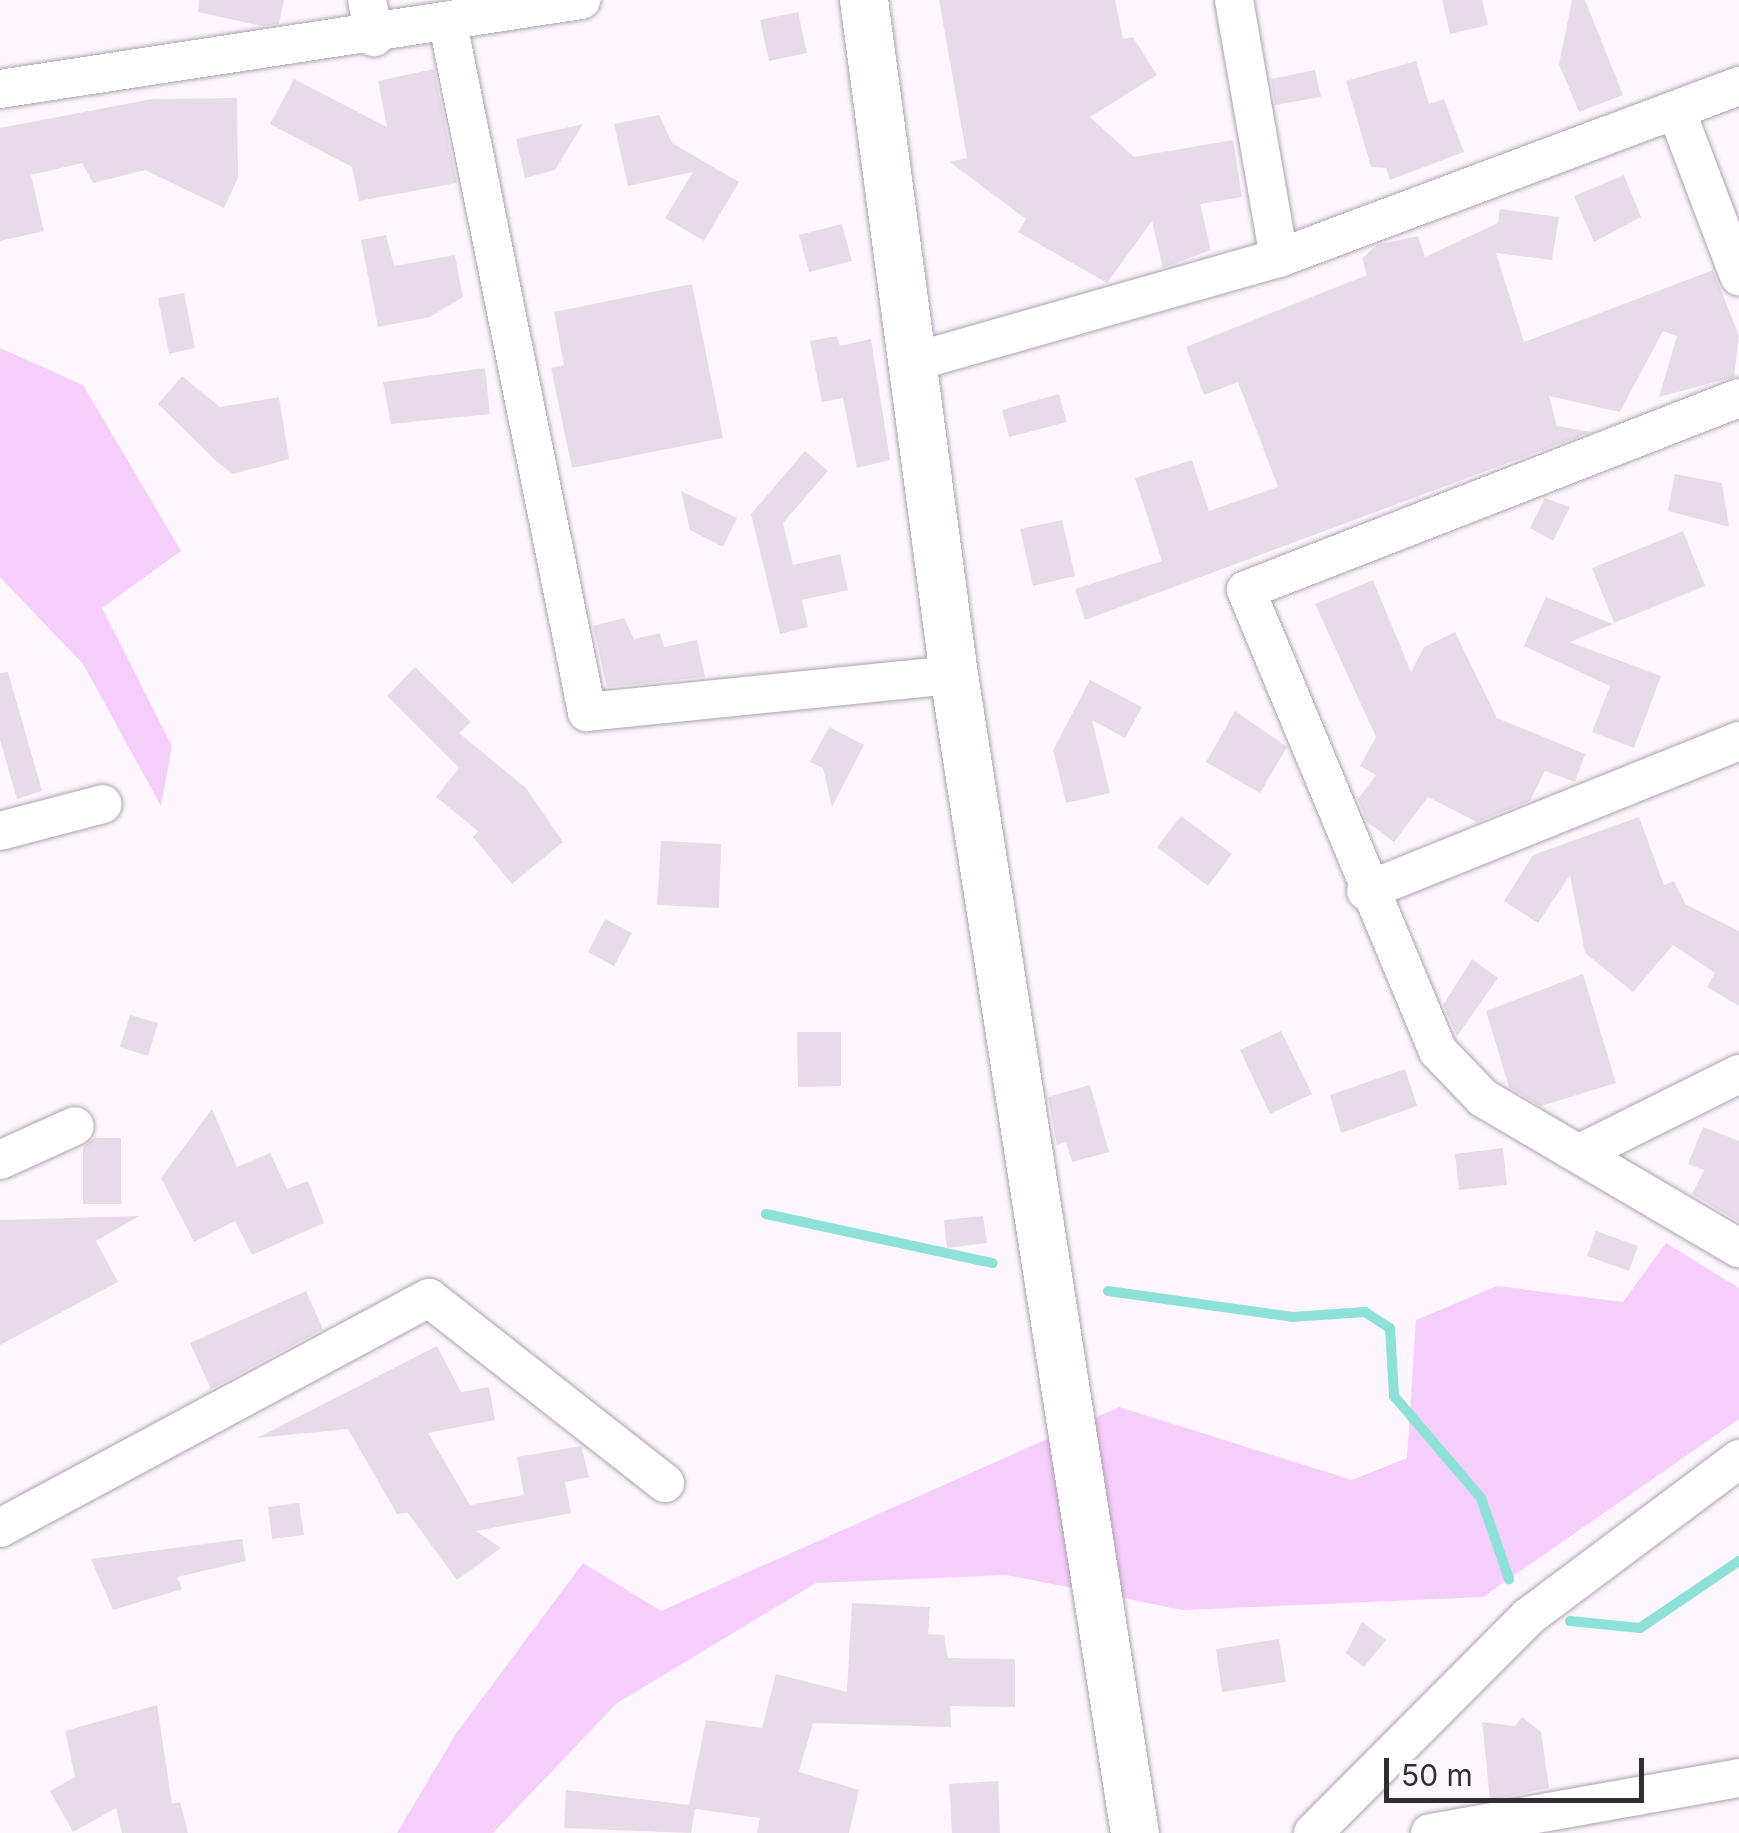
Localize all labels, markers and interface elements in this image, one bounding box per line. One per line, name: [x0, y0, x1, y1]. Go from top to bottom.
scale bar: [1389, 1738, 1649, 1800]
text: 50 m: [1401, 1757, 1473, 1793]

